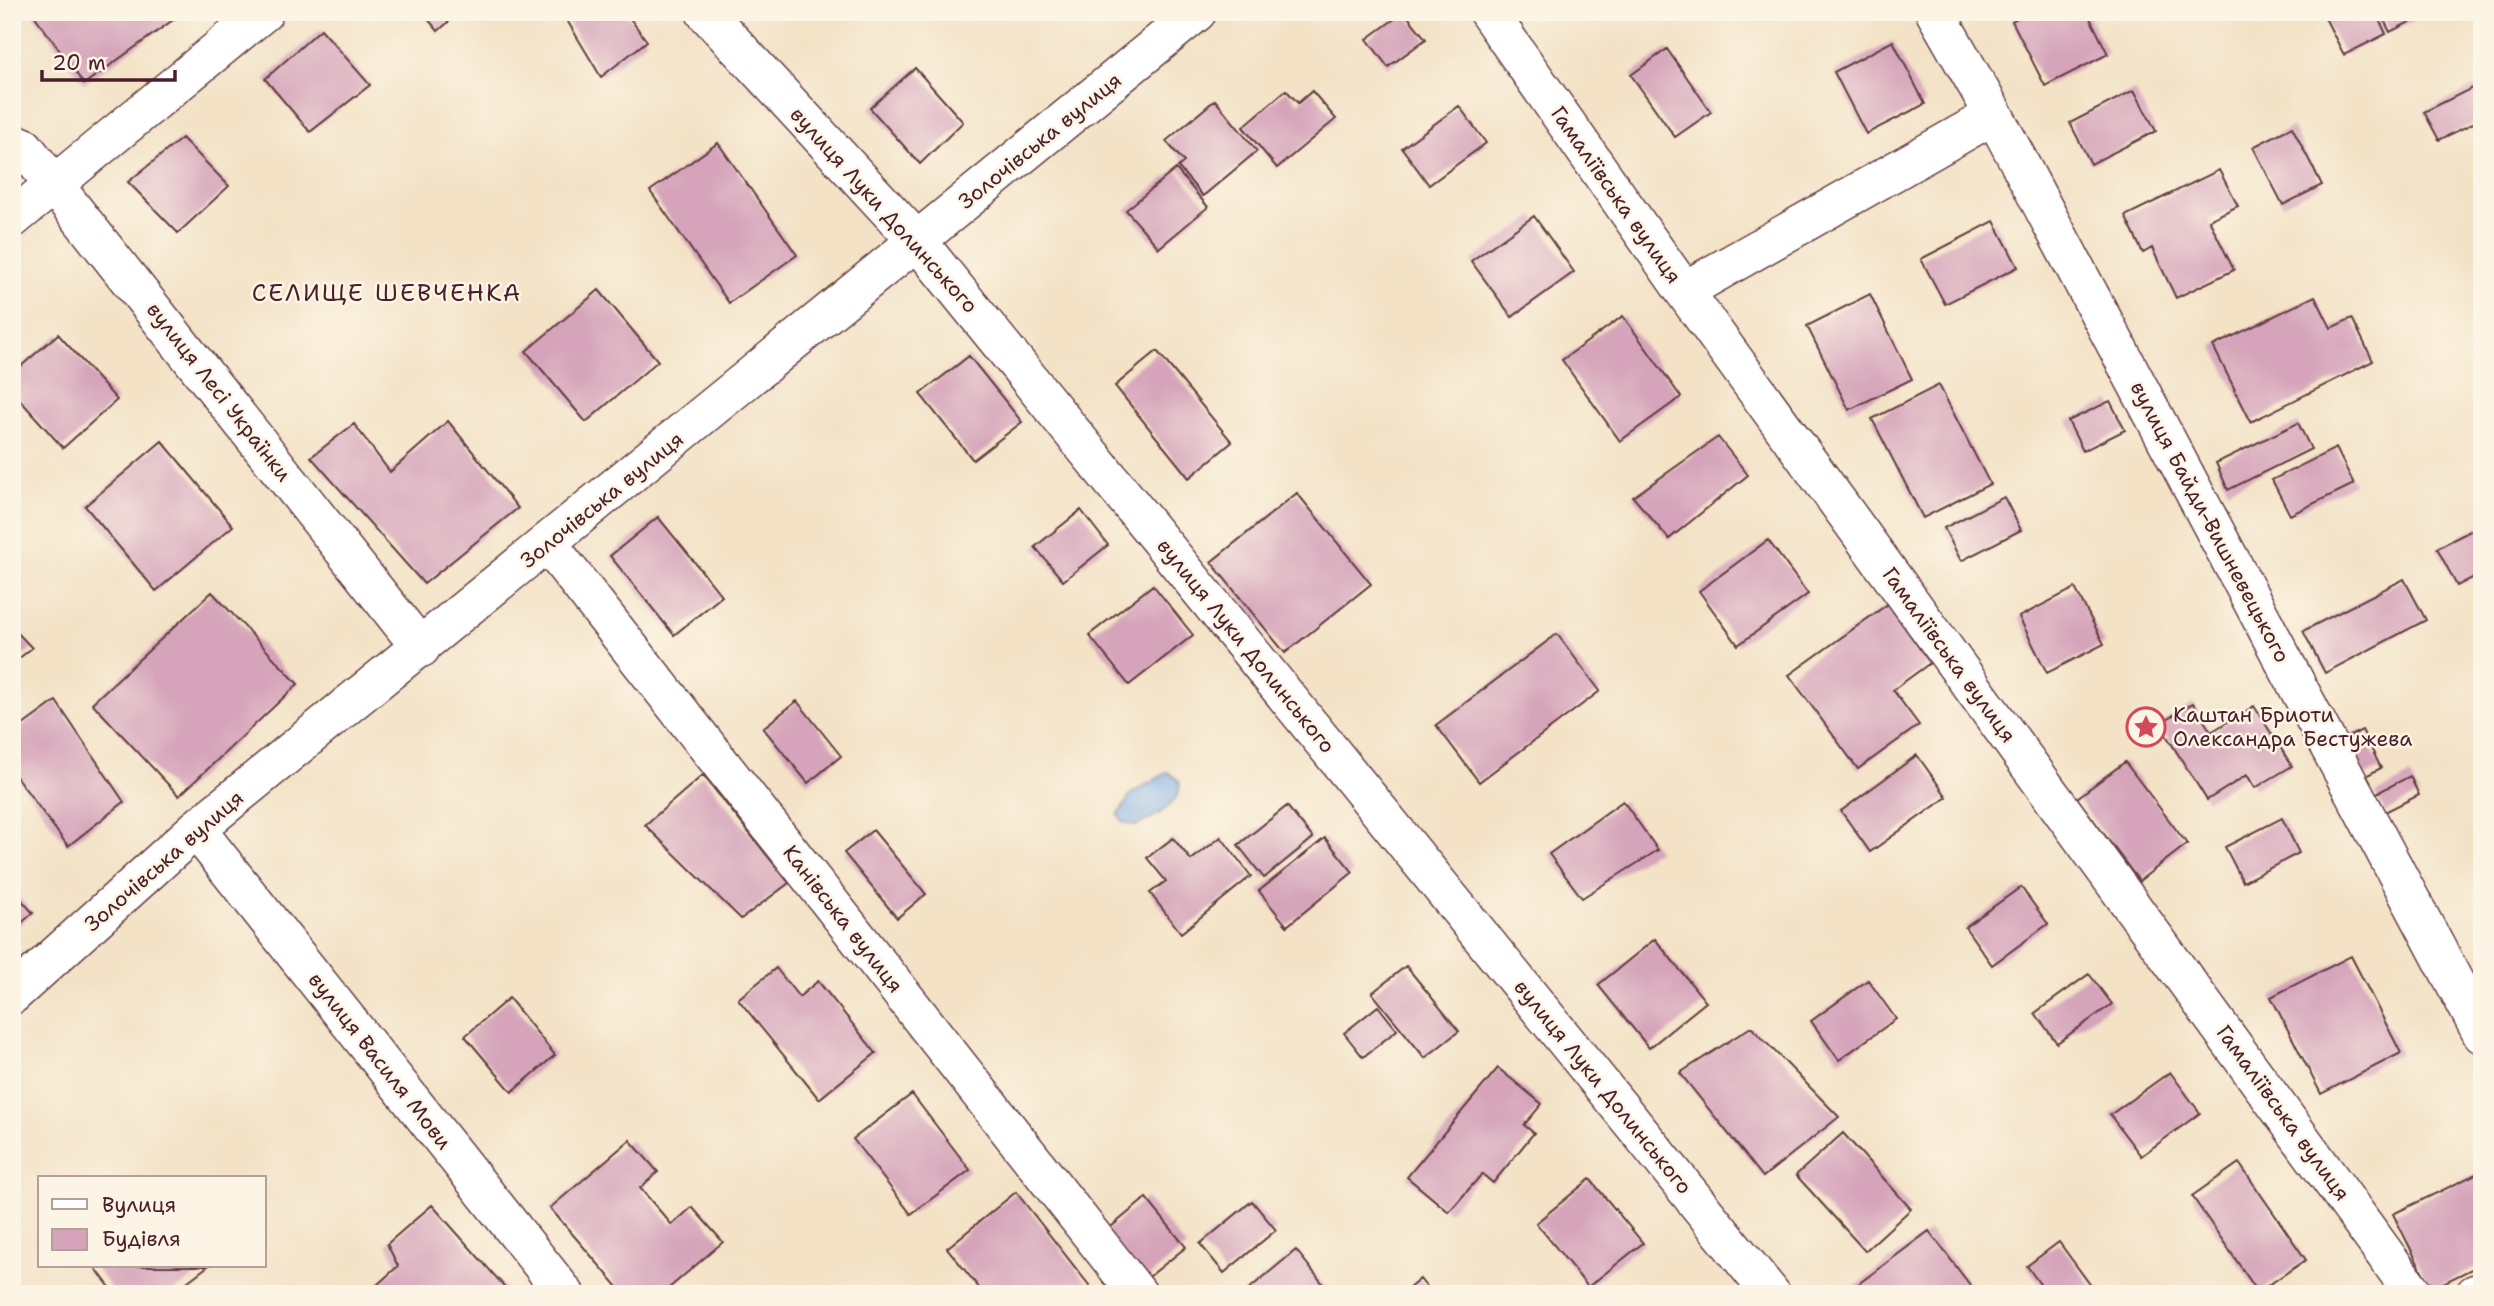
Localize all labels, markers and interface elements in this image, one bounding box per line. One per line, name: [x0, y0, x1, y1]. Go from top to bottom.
scale bar: [42, 38, 175, 82]
text: 20 m: [52, 49, 106, 77]
street label: Золочівська вулиця: [953, 66, 1127, 216]
street label: вулиця Луки Долинського: [784, 101, 984, 319]
street label: Гамаліївська вулиця: [1544, 101, 1688, 289]
district label: СЕЛИЩЕ ШЕВЧЕНКА: [252, 277, 522, 309]
street label: вулиця Лесі Українки: [140, 297, 298, 488]
street label: вулиця Байди-Вишневецького: [2124, 376, 2296, 668]
street label: Золочівська вулиця: [515, 425, 689, 575]
street label: вулиця Луки Долинського: [1151, 533, 1341, 759]
street label: Гамаліївська вулиця: [1876, 562, 2022, 748]
place label: Каштан Бриоти Олександра Бестужева: [2173, 701, 2412, 753]
place icon: Каштан Бриоти Олександра Бестужева: [2125, 706, 2167, 748]
street label: Золочівська вулиця: [79, 784, 249, 938]
street label: Канівська вулиця: [777, 839, 909, 999]
street label: вулиця Василя Мови: [302, 967, 458, 1156]
street label: вулиця Луки Долинського: [1508, 974, 1698, 1200]
street label: Гамаліївська вулиця: [2210, 1020, 2356, 1206]
legend: [38, 1176, 266, 1268]
text: Вулиця: [102, 1191, 176, 1219]
text: Будівля: [102, 1225, 181, 1253]

